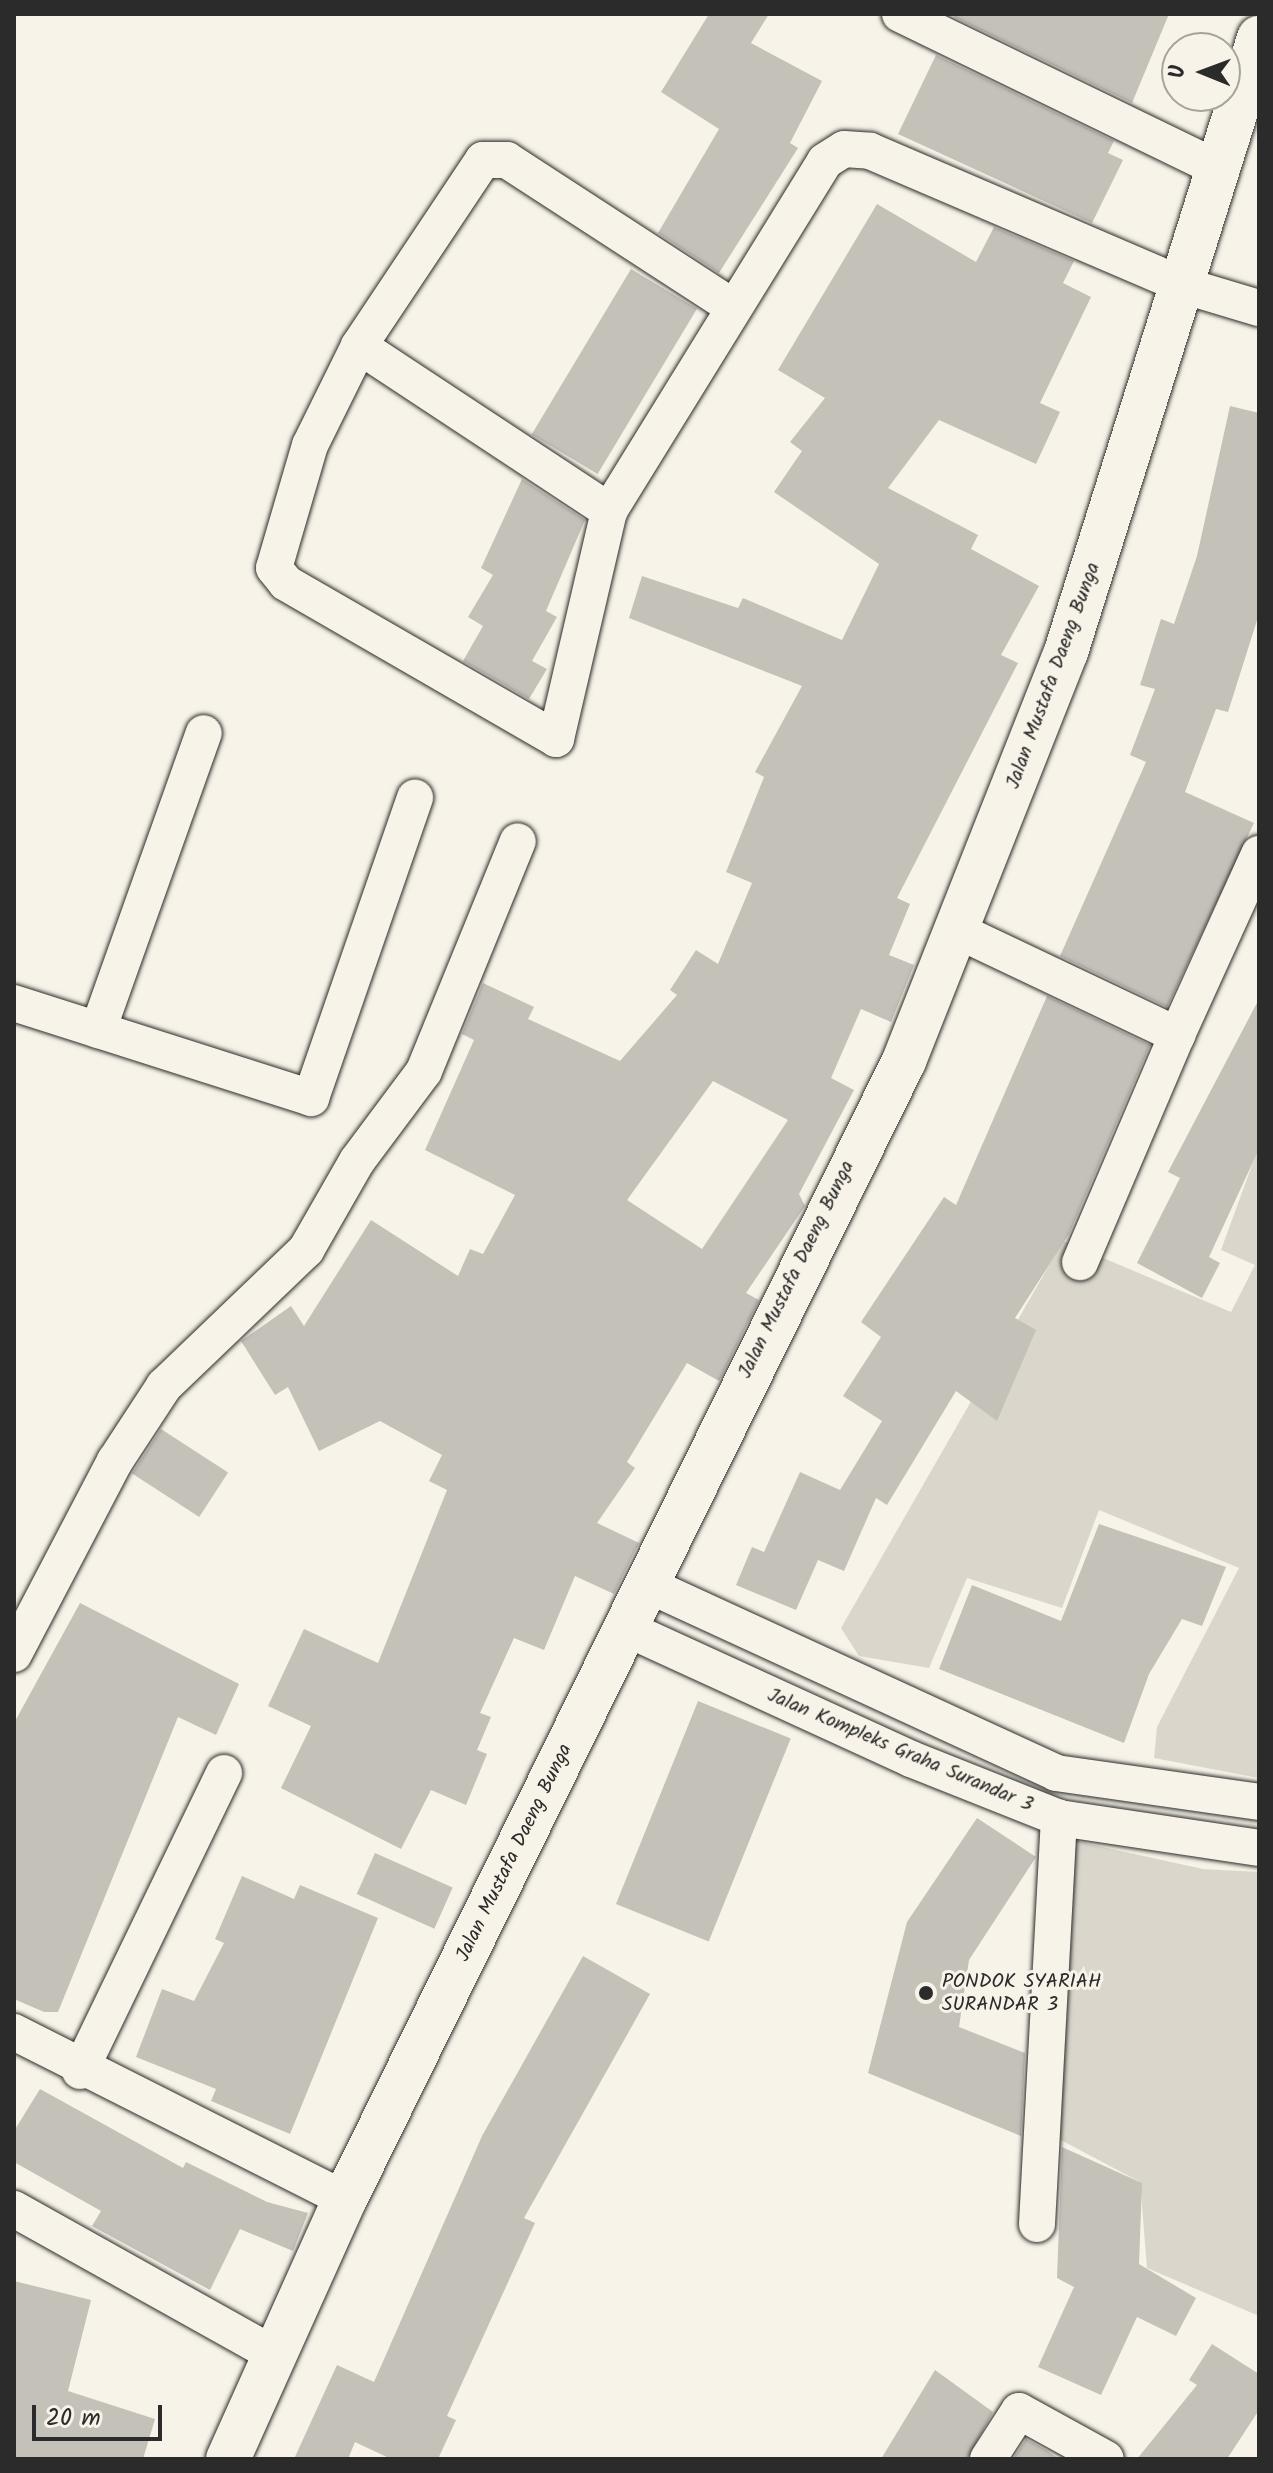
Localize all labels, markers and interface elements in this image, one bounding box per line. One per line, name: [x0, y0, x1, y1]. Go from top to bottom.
north arrow: [1161, 32, 1241, 112]
text: U: [1161, 65, 1196, 78]
street label: Jalan Mustafa Daeng Bunga: [1002, 560, 1106, 792]
street label: Jalan Mustafa Daeng Bunga: [734, 1157, 860, 1383]
street label: Jalan Kompleks Graha Surandar 3: [763, 1684, 1037, 1818]
street label: Jalan Mustafa Daeng Bunga: [452, 1740, 578, 1966]
place label: PONDOK SYARIAH SURANDAR 3: [942, 1970, 1101, 2017]
marker: PONDOK SYARIAH SURANDAR 3: [917, 1984, 935, 2002]
scale bar: [36, 2389, 166, 2439]
text: 20 m: [46, 2399, 101, 2438]

